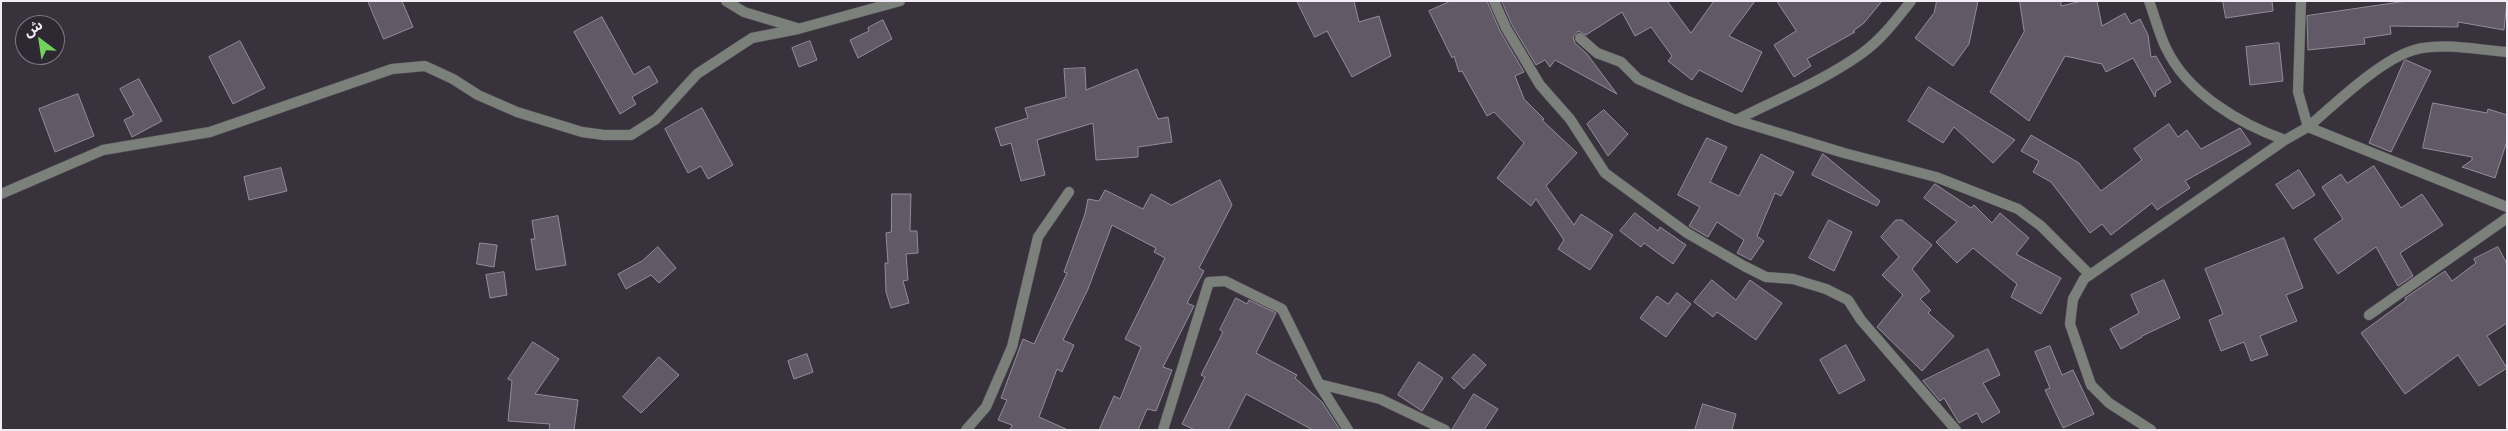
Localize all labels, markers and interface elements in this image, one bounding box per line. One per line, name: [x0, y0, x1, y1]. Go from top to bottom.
north arrow: [15, 15, 65, 65]
text: ش: [20, 15, 46, 41]

